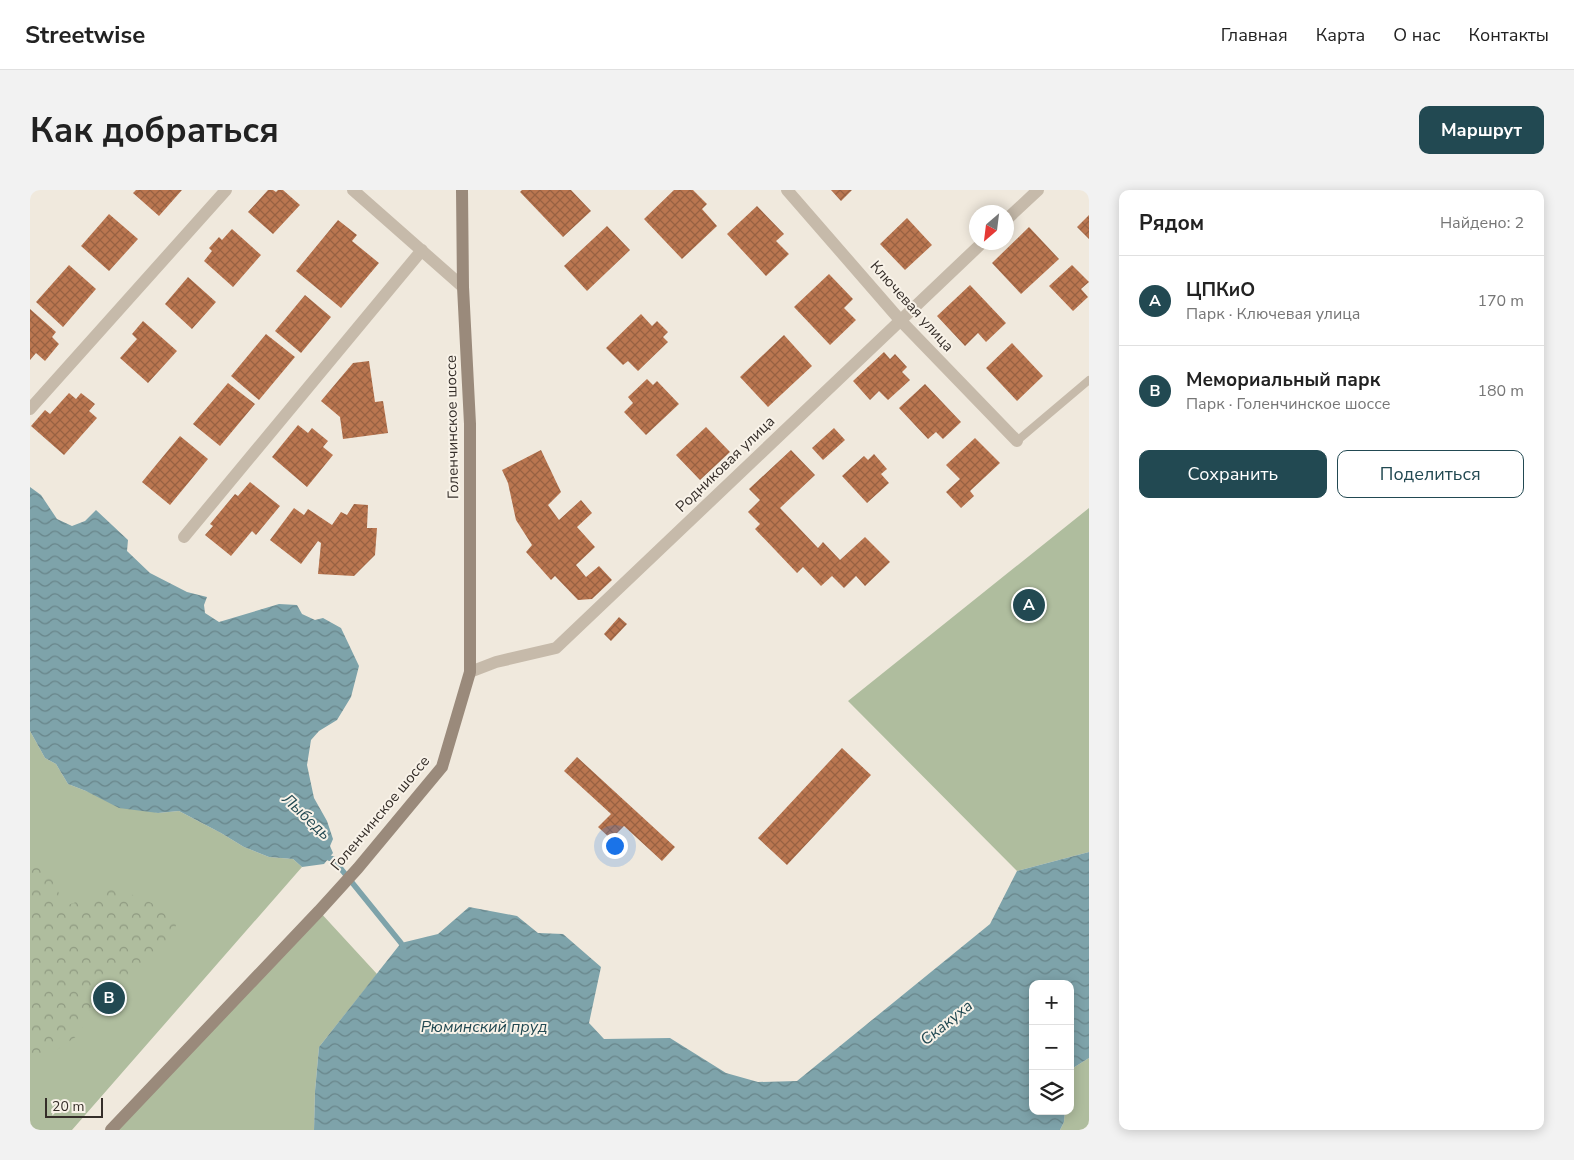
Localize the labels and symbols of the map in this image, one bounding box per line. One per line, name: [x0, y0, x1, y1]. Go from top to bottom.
north arrow: [969, 205, 1014, 250]
street label: Ключевая улица: [866, 256, 958, 356]
street label: Голенчинское шоссе: [441, 355, 463, 499]
street label: Родниковая улица: [671, 411, 779, 517]
pin: A: [1013, 586, 1045, 624]
street label: Голенчинское шоссе: [326, 751, 434, 875]
water label: Лыбедь: [276, 788, 336, 845]
your location: [602, 833, 628, 859]
pin: B: [93, 979, 125, 1017]
water label: Скакуха: [916, 995, 977, 1051]
water label: Рюминский пруд: [421, 1016, 547, 1038]
scale bar: [45, 1095, 102, 1118]

